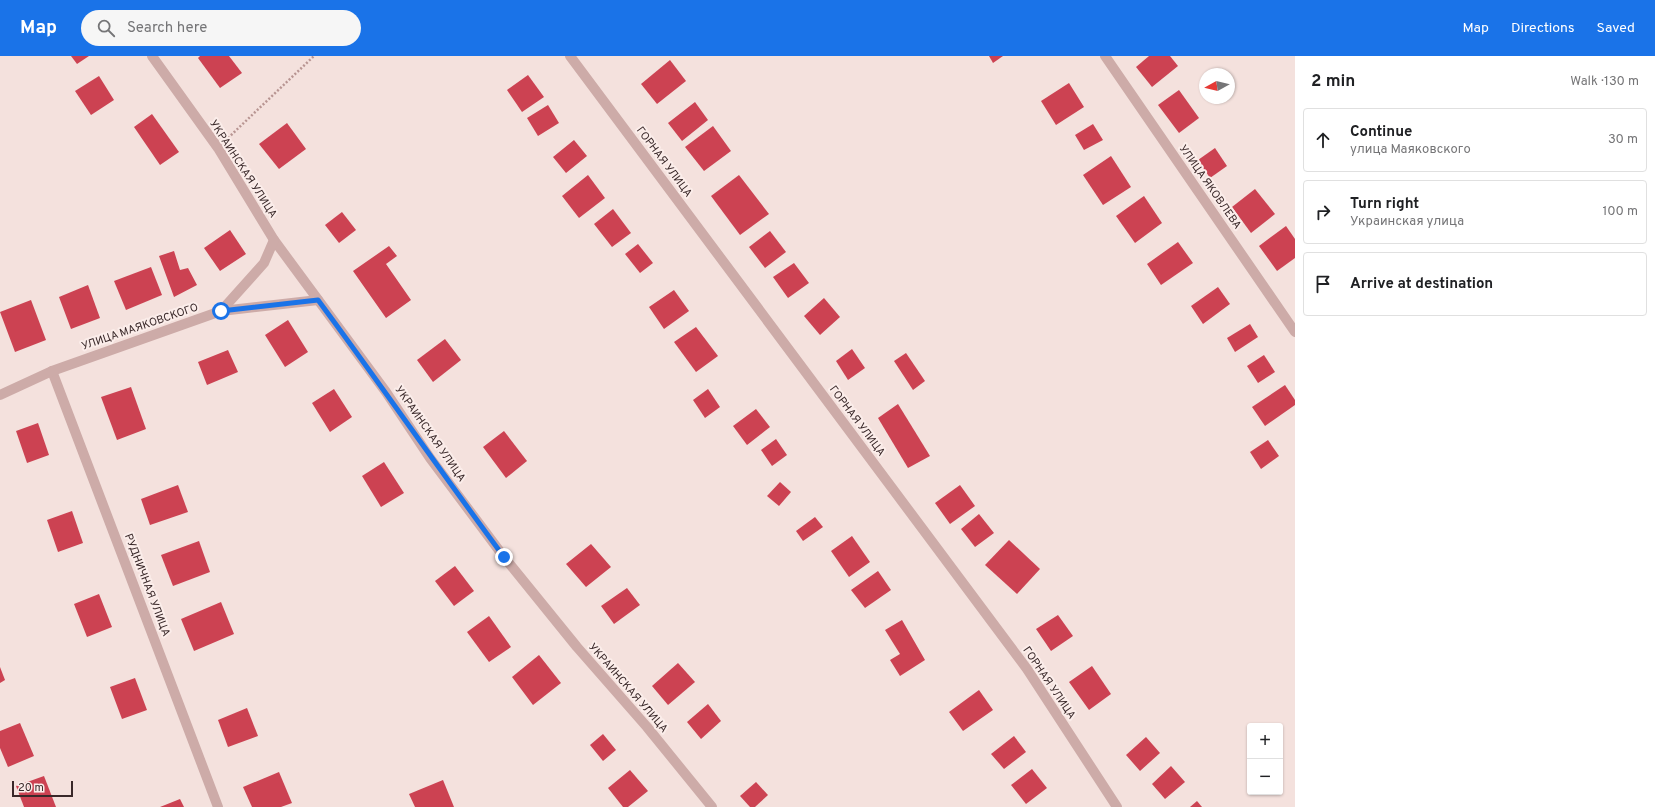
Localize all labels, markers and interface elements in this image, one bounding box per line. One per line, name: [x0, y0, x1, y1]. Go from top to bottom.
search box: [81, 10, 361, 46]
text: Map: [20, 16, 57, 40]
icon: search: [95, 17, 117, 39]
text: Search here: [127, 19, 207, 38]
text: Map: [1463, 20, 1489, 37]
text: Directions: [1511, 20, 1575, 37]
text: Saved: [1597, 20, 1635, 37]
north arrow: [1199, 68, 1235, 104]
text: 2 min: [1311, 71, 1355, 93]
text: Walk · 130 m: [1570, 74, 1639, 90]
street label: УКРАИНСКАЯ УЛИЦА: [206, 117, 280, 221]
text: Continue: [1350, 123, 1412, 142]
street label: ГОРНАЯ УЛИЦА: [633, 124, 695, 200]
icon: ahead: [1312, 129, 1334, 151]
text: 30 m: [1608, 132, 1638, 148]
street label: УЛИЦА ЯКОВЛЕВА: [1176, 142, 1244, 232]
text: улица Маяковского: [1350, 142, 1471, 158]
text: Turn right: [1350, 195, 1419, 214]
icon: right: [1312, 201, 1334, 223]
text: 100 m: [1602, 204, 1638, 220]
text: Украинская улица: [1350, 214, 1464, 230]
icon: arrive: [1312, 273, 1334, 295]
text: Arrive at destination: [1350, 275, 1493, 294]
street label: УЛИЦА МАЯКОВСКОГО: [80, 300, 200, 354]
route start: [212, 302, 230, 320]
street label: УКРАИНСКАЯ УЛИЦА: [392, 383, 468, 485]
street label: ГОРНАЯ УЛИЦА: [826, 383, 888, 459]
street label: РУДНИЧНАЯ УЛИЦА: [121, 532, 173, 638]
route end: [495, 548, 513, 566]
street label: УКРАИНСКАЯ УЛИЦА: [585, 640, 671, 736]
street label: ГОРНАЯ УЛИЦА: [1020, 644, 1078, 722]
map controls: [1247, 723, 1283, 795]
button: +: [1247, 723, 1283, 759]
button: −: [1247, 759, 1283, 795]
scale bar: [12, 779, 73, 798]
text: 20 m: [18, 781, 44, 795]

